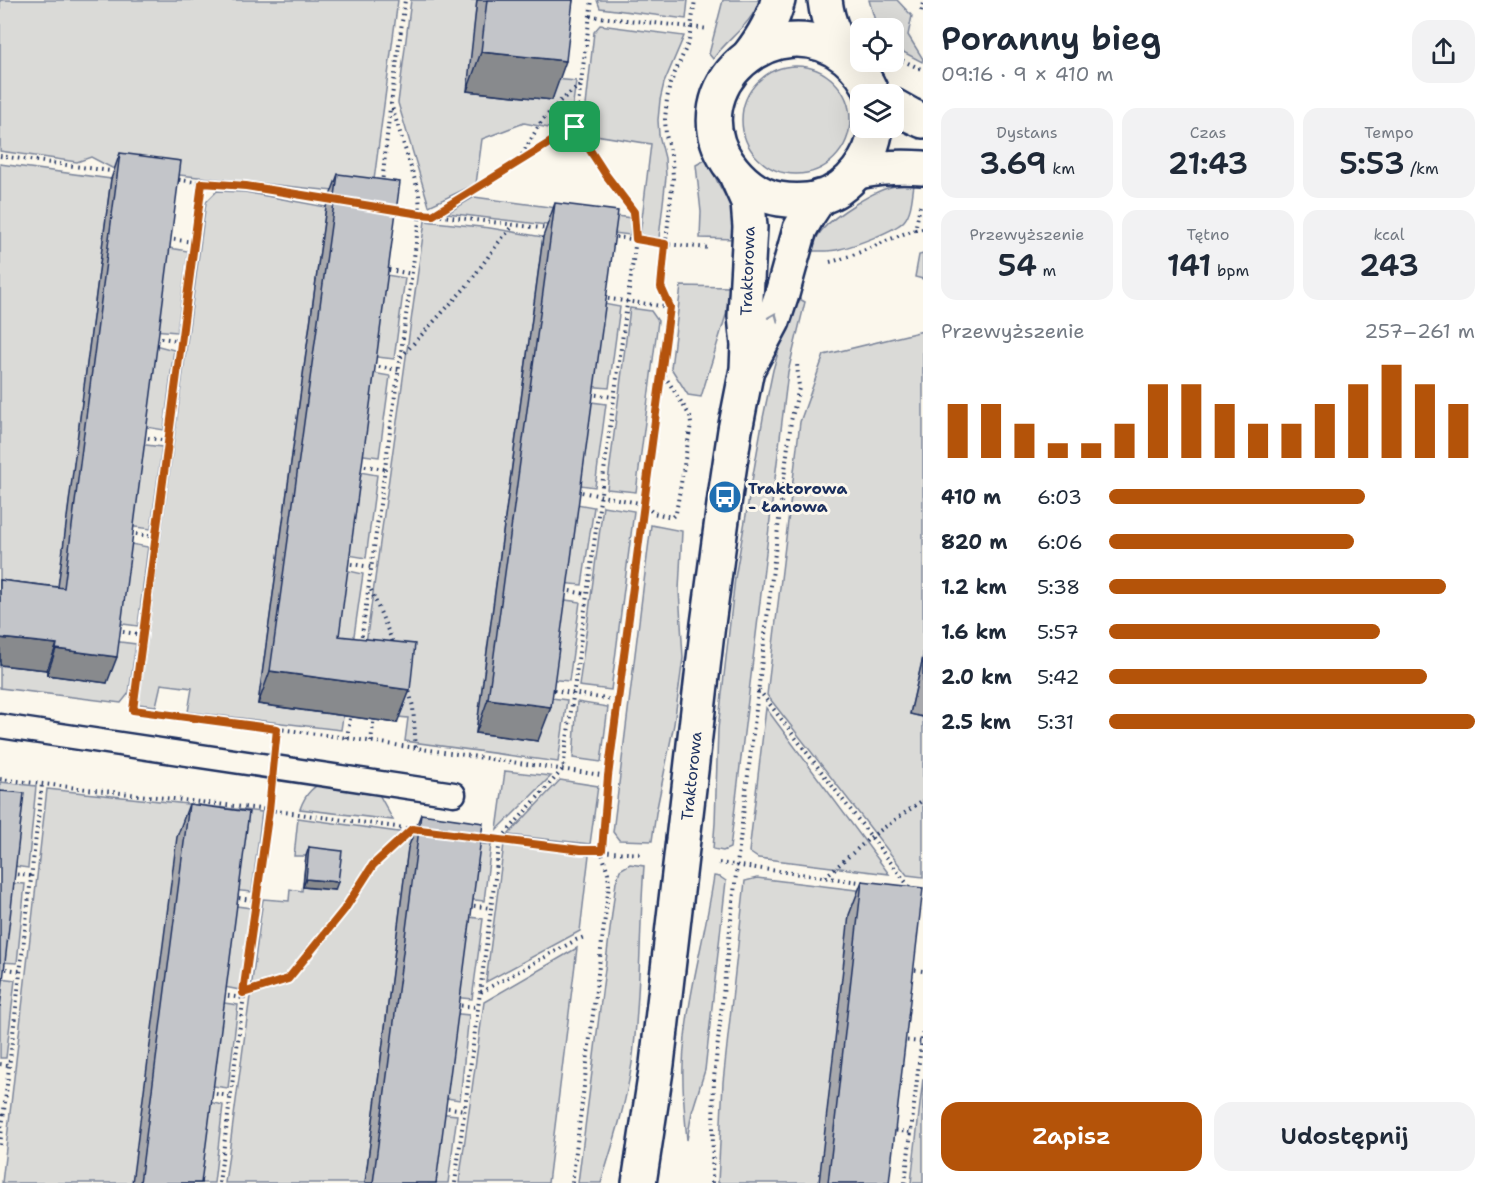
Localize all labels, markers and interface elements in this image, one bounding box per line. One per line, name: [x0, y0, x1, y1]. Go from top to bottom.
text: Poranny bieg: [941, 16, 1161, 61]
map controls: [850, 18, 904, 138]
button: locate: [850, 18, 904, 72]
button: share: [1412, 20, 1475, 83]
text: 09:16 · 9 × 410 m: [941, 61, 1114, 87]
button: layers: [850, 84, 904, 138]
pin: [549, 101, 600, 152]
icon: arrive: [558, 110, 591, 143]
text: Dystans: [996, 122, 1058, 143]
text: Czas: [1190, 122, 1226, 143]
text: Tempo: [1364, 122, 1414, 143]
text: 3.69: [979, 143, 1047, 184]
text: 21:43: [1168, 143, 1248, 184]
text: 5:53: [1339, 143, 1405, 184]
text: km: [1047, 158, 1075, 179]
text: /km: [1405, 158, 1439, 179]
text: Przewyższenie: [970, 224, 1084, 245]
text: Tętno: [1187, 224, 1229, 245]
text: kcal: [1373, 224, 1405, 245]
street label: Traktorowa: [735, 226, 760, 316]
text: 54: [998, 245, 1037, 286]
text: 141: [1167, 245, 1212, 286]
text: 243: [1359, 245, 1419, 286]
text: m: [1037, 260, 1056, 281]
text: bpm: [1212, 260, 1249, 281]
one-way arrow: [767, 312, 779, 323]
text: Przewyższenie: [941, 318, 1085, 344]
text: 257–261 m: [1364, 318, 1475, 344]
place label: Traktorowa - Łanowa: [748, 478, 847, 517]
bus stop icon: Traktorowa - Łanowa: [707, 479, 743, 515]
text: 410 m: [941, 484, 1001, 510]
text: 6:03: [1037, 484, 1082, 510]
text: 820 m: [941, 529, 1007, 555]
text: 6:06: [1037, 529, 1083, 555]
text: 1.2 km: [941, 574, 1007, 600]
text: 5:38: [1037, 574, 1080, 600]
text: 1.6 km: [941, 619, 1007, 645]
text: 5:57: [1037, 619, 1079, 645]
text: 2.0 km: [941, 664, 1012, 690]
text: 5:42: [1037, 664, 1079, 690]
text: 2.5 km: [941, 709, 1011, 735]
text: 5:31: [1037, 709, 1074, 735]
street label: Traktorowa: [676, 730, 707, 822]
button: Zapisz: [941, 1102, 1202, 1171]
button: Udostępnij: [1214, 1102, 1475, 1171]

